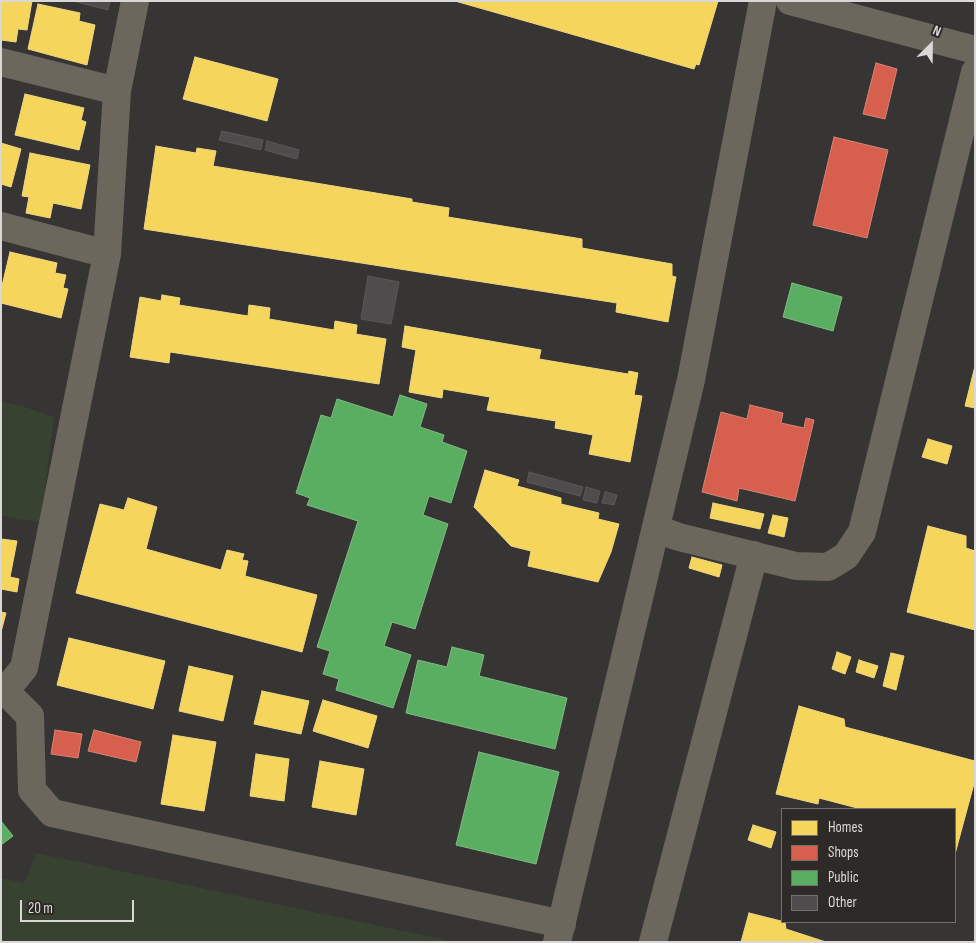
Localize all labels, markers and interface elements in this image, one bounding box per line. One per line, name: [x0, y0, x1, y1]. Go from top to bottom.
north arrow: [906, 20, 956, 70]
text: N: [930, 21, 944, 40]
legend: [781, 808, 956, 923]
text: Homes: [828, 818, 863, 837]
text: Shops: [828, 843, 859, 862]
text: Public: [828, 868, 859, 887]
scale bar: [22, 890, 136, 922]
text: Other: [828, 893, 857, 912]
text: 20 m: [28, 899, 53, 918]

